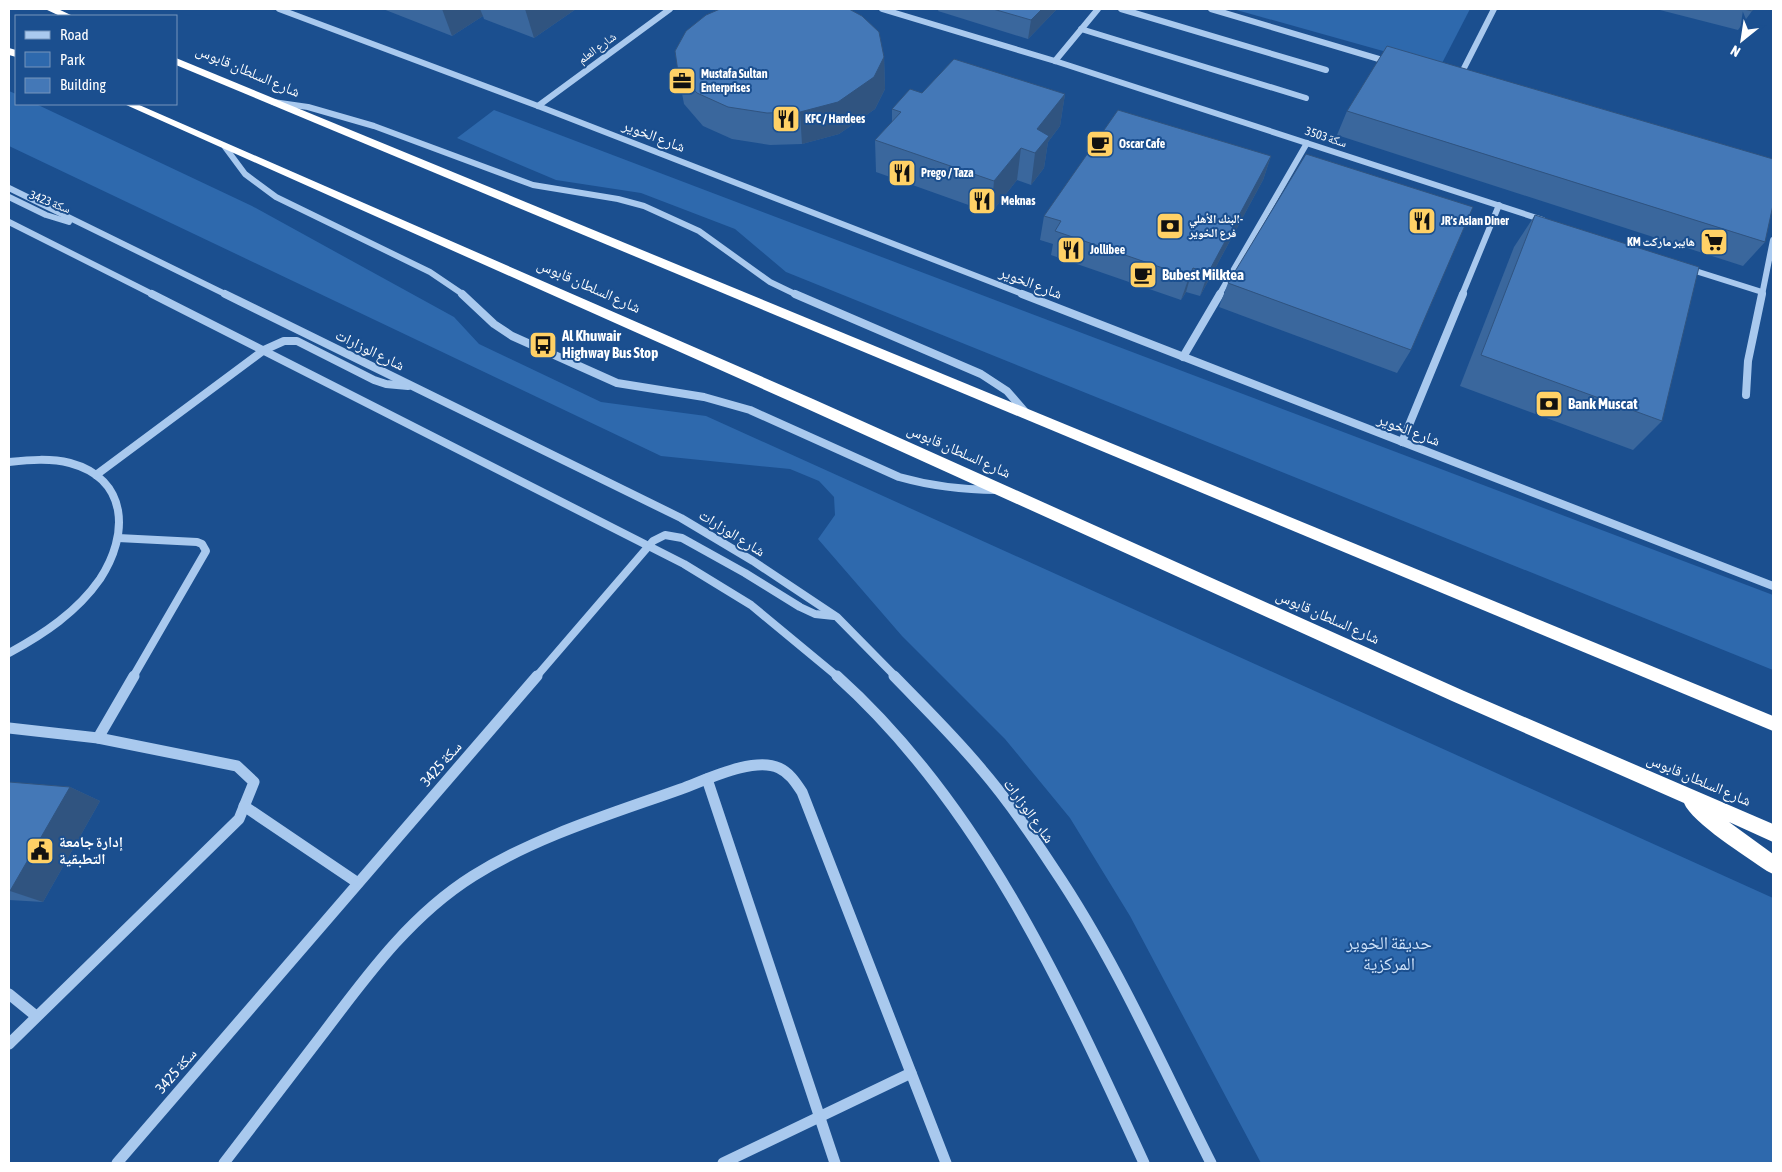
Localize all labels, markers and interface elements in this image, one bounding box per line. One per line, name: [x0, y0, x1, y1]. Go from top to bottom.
legend: [15, 15, 178, 105]
north arrow: [1717, 15, 1767, 65]
text: Road: [60, 26, 89, 43]
street label: شارع العلم: [575, 29, 620, 67]
street label: شارع السلطان قابوس: [193, 41, 303, 102]
text: N: [1728, 42, 1743, 60]
text: Park: [60, 51, 85, 68]
office icon: Mustafa Sultan Enterprises: [667, 66, 697, 96]
place label: Mustafa Sultan Enterprises: [701, 67, 768, 95]
text: Building: [60, 76, 106, 93]
restaurant icon: KFC / Hardees: [771, 104, 801, 134]
place label: KFC / Hardees: [805, 112, 866, 126]
street label: شارع الخوير: [619, 115, 688, 157]
street label: سكة 3503: [1303, 124, 1349, 150]
cafe icon: Oscar Cafe: [1085, 129, 1115, 159]
place label: Oscar Cafe: [1119, 137, 1166, 151]
restaurant icon: Prego / Taza: [887, 158, 917, 188]
place label: Prego / Taza: [921, 166, 974, 180]
restaurant icon: Meknas: [967, 186, 997, 216]
street label: سكة 3423: [27, 188, 73, 216]
place label: Meknas: [1001, 194, 1036, 208]
restaurant icon: JR's Asian Diner: [1407, 206, 1437, 236]
bank icon: البنك الأهلي- فرع الخوير: [1155, 211, 1185, 241]
place label: البنك الأهلي- فرع الخوير: [1188, 212, 1243, 241]
place label: JR's Asian Diner: [1440, 214, 1509, 228]
supermarket icon: KM هايبر ماركت: [1699, 227, 1729, 257]
restaurant icon: Jollibee: [1056, 235, 1086, 265]
place label: KM هايبر ماركت: [1627, 235, 1695, 249]
place label: Jollibee: [1089, 243, 1126, 257]
street label: شارع السلطان قابوس: [534, 255, 644, 318]
cafe icon: Bubest Milktea: [1128, 260, 1158, 290]
street label: شارع الخوير: [996, 262, 1065, 304]
place label: Bubest Milktea: [1162, 266, 1244, 283]
street label: شارع الوزارات: [332, 326, 408, 375]
place label: Al Khuwair Highway Bus Stop: [561, 327, 658, 361]
bus stop icon: Al Khuwair Highway Bus Stop: [528, 330, 558, 360]
bank icon: Bank Muscat: [1534, 389, 1564, 419]
place label: Bank Muscat: [1568, 395, 1638, 412]
street label: شارع الخوير: [1374, 409, 1443, 451]
street label: شارع السلطان قابوس: [904, 420, 1014, 483]
street label: شارع الوزارات: [695, 506, 769, 561]
street label: شارع السلطان قابوس: [1273, 586, 1383, 649]
street label: سكة 3425: [417, 738, 465, 790]
street label: شارع السلطان قابوس: [1644, 750, 1754, 811]
street label: شارع الوزارات: [999, 776, 1058, 847]
place label: إدارة جامعة التطبقية: [59, 833, 123, 868]
public building icon: إدارة جامعة التطبقية: [25, 836, 55, 866]
park label: حديقة الخوير المركزية: [1345, 932, 1432, 974]
street label: سكة 3425: [152, 1045, 200, 1097]

